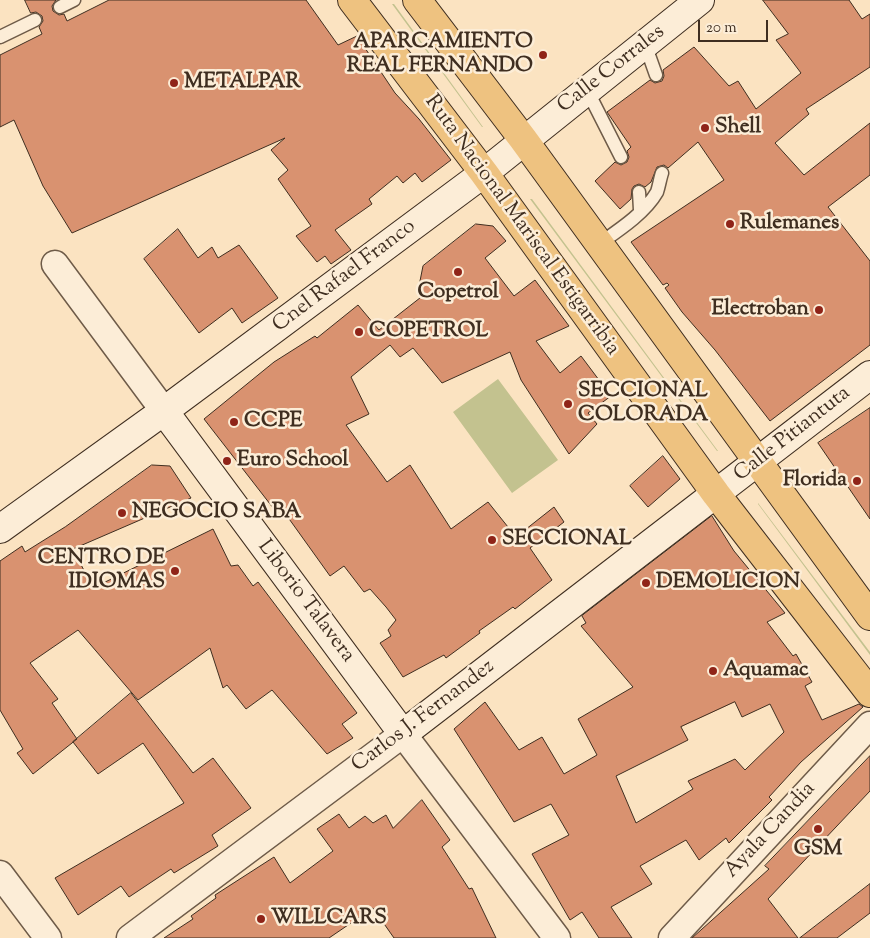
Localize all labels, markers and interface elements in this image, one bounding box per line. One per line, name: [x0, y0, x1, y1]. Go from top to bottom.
scale bar: [700, 10, 770, 42]
text: 20 m: [706, 18, 737, 39]
street label: Calle Corrales: [553, 20, 671, 120]
place label: APARCAMIENTO REAL FERNANDO: [347, 30, 533, 80]
marker: APARCAMIENTO REAL FERNANDO: [537, 49, 549, 61]
place label: METALPAR: [184, 70, 301, 96]
marker: METALPAR: [168, 77, 180, 89]
street label: Ruta Nacional Mariscal Estigarribia: [418, 91, 624, 361]
place label: Shell: [715, 115, 761, 141]
marker: Shell: [699, 122, 711, 134]
place label: Rulemanes: [740, 211, 839, 237]
street label: Cnel Rafael Franco: [269, 215, 421, 339]
marker: Rulemanes: [724, 218, 736, 230]
marker: Copetrol: [452, 266, 464, 278]
place label: Copetrol: [417, 280, 499, 306]
place label: Electroban: [712, 297, 809, 323]
marker: Electroban: [813, 304, 825, 316]
place label: COPETROL: [369, 319, 488, 345]
marker: COPETROL: [353, 326, 365, 338]
place label: SECCIONAL COLORADA: [578, 379, 708, 429]
street label: Calle Pitiantuta: [730, 382, 856, 488]
marker: SECCIONAL COLORADA: [562, 398, 574, 410]
place label: CCPE: [244, 409, 302, 435]
marker: CCPE: [228, 416, 240, 428]
place label: Euro School: [237, 448, 348, 474]
marker: Euro School: [221, 455, 233, 467]
place label: Florida: [783, 468, 847, 494]
marker: Florida: [851, 475, 863, 487]
place label: NEGOCIO SABA: [132, 500, 301, 526]
marker: NEGOCIO SABA: [116, 507, 128, 519]
place label: SECCIONAL: [502, 527, 632, 553]
marker: SECCIONAL: [486, 534, 498, 546]
street label: Liborio Talavera: [251, 536, 359, 668]
place label: CENTRO DE IDIOMAS: [38, 546, 165, 596]
marker: CENTRO DE IDIOMAS: [169, 565, 181, 577]
place label: DEMOLICION: [656, 570, 800, 596]
marker: DEMOLICION: [640, 577, 652, 589]
street label: Carlos J. Fernandez: [348, 655, 500, 779]
place label: Aquamac: [723, 658, 809, 684]
marker: Aquamac: [707, 665, 719, 677]
street label: Ayala Candia: [720, 778, 822, 884]
marker: GSM: [812, 823, 824, 835]
place label: GSM: [794, 837, 842, 863]
place label: WILLCARS: [271, 906, 387, 932]
marker: WILLCARS: [255, 913, 267, 925]

